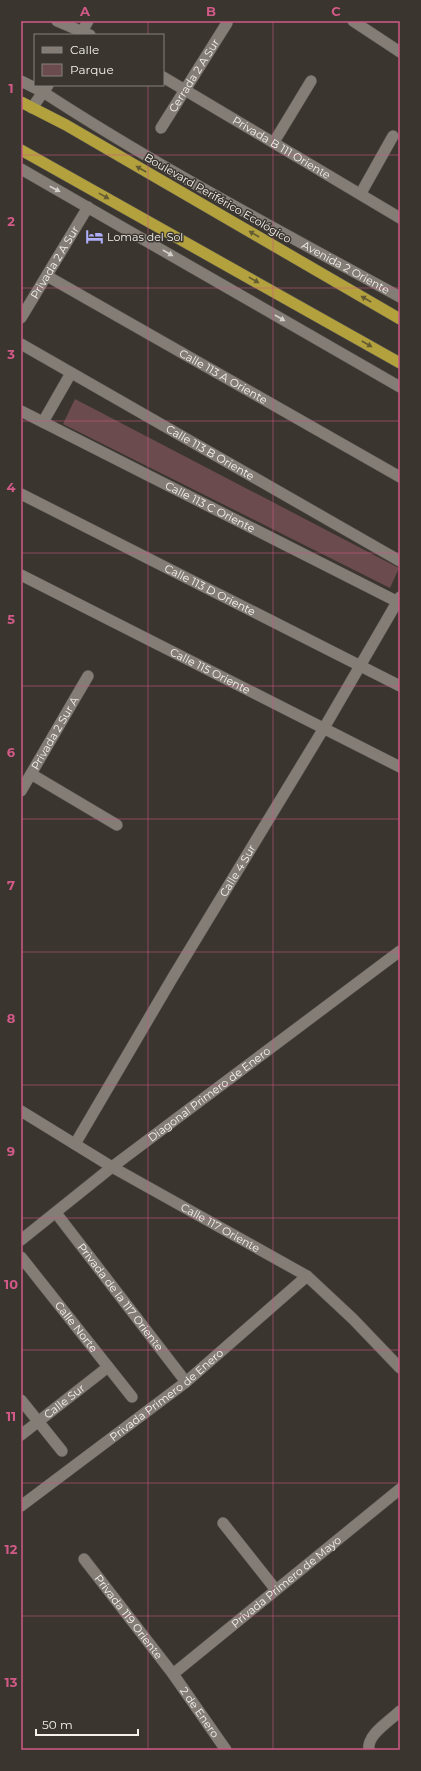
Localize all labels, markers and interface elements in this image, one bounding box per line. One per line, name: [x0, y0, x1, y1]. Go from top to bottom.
text: A: [79, 3, 91, 19]
text: B: [206, 3, 216, 19]
text: C: [331, 3, 341, 19]
legend: [34, 34, 164, 86]
street label: Cerrada 2 A Sur: [166, 36, 222, 115]
text: Calle: [70, 42, 99, 57]
text: Parque: [70, 62, 114, 77]
text: 1: [8, 80, 14, 96]
street label: Privada B 111 Oriente: [230, 113, 333, 182]
street label: Boulevard Periférico Ecológico: [142, 150, 294, 246]
one-way arrow: [135, 165, 147, 172]
one-way arrow: [49, 185, 61, 192]
one-way arrow: [98, 193, 110, 200]
text: 2: [7, 213, 15, 229]
street label: Privada 2 A Sur: [27, 223, 82, 301]
hotel icon: Lomas del Sol: [84, 227, 104, 247]
place label: Lomas del Sol: [107, 230, 183, 244]
one-way arrow: [248, 230, 260, 237]
street label: Avenida 2 Oriente: [299, 238, 392, 297]
one-way arrow: [162, 249, 174, 256]
one-way arrow: [248, 277, 260, 284]
one-way arrow: [360, 295, 372, 302]
one-way arrow: [274, 314, 286, 321]
one-way arrow: [361, 341, 373, 348]
text: 3: [6, 346, 15, 362]
street label: Calle 113 A Oriente: [177, 346, 270, 407]
street label: Calle 113 B Oriente: [164, 422, 257, 483]
street label: Calle 113 C Oriente: [163, 478, 258, 536]
text: 4: [7, 479, 16, 495]
street label: Calle 113 D Oriente: [162, 561, 258, 619]
text: 5: [7, 611, 15, 627]
street label: Calle 115 Oriente: [168, 645, 253, 697]
street label: Privada 2 Sur A: [28, 694, 82, 772]
text: 6: [7, 744, 16, 760]
street label: Calle 4 Sur: [216, 842, 259, 899]
text: 7: [7, 877, 15, 893]
text: 8: [7, 1010, 16, 1026]
street label: Diagonal Primero de Enero: [145, 1044, 273, 1145]
text: 9: [7, 1143, 15, 1159]
street label: Calle 117 Oriente: [178, 1200, 263, 1255]
street label: Privada de la 117 Oriente: [75, 1240, 167, 1354]
text: 10: [4, 1276, 18, 1292]
street label: Calle Norte: [52, 1298, 101, 1355]
street label: Privada Primero de Enero: [107, 1346, 226, 1444]
street label: Calle Sur: [41, 1381, 88, 1422]
text: 11: [6, 1408, 16, 1424]
street label: Privada Primero de Mayo: [228, 1533, 344, 1631]
text: 12: [5, 1541, 18, 1557]
street label: Privada 119 Oriente: [92, 1572, 166, 1662]
text: 13: [5, 1674, 18, 1690]
street label: 2 de Enero: [177, 1684, 222, 1740]
scale bar: [36, 1711, 138, 1737]
text: 50 m: [42, 1717, 73, 1732]

